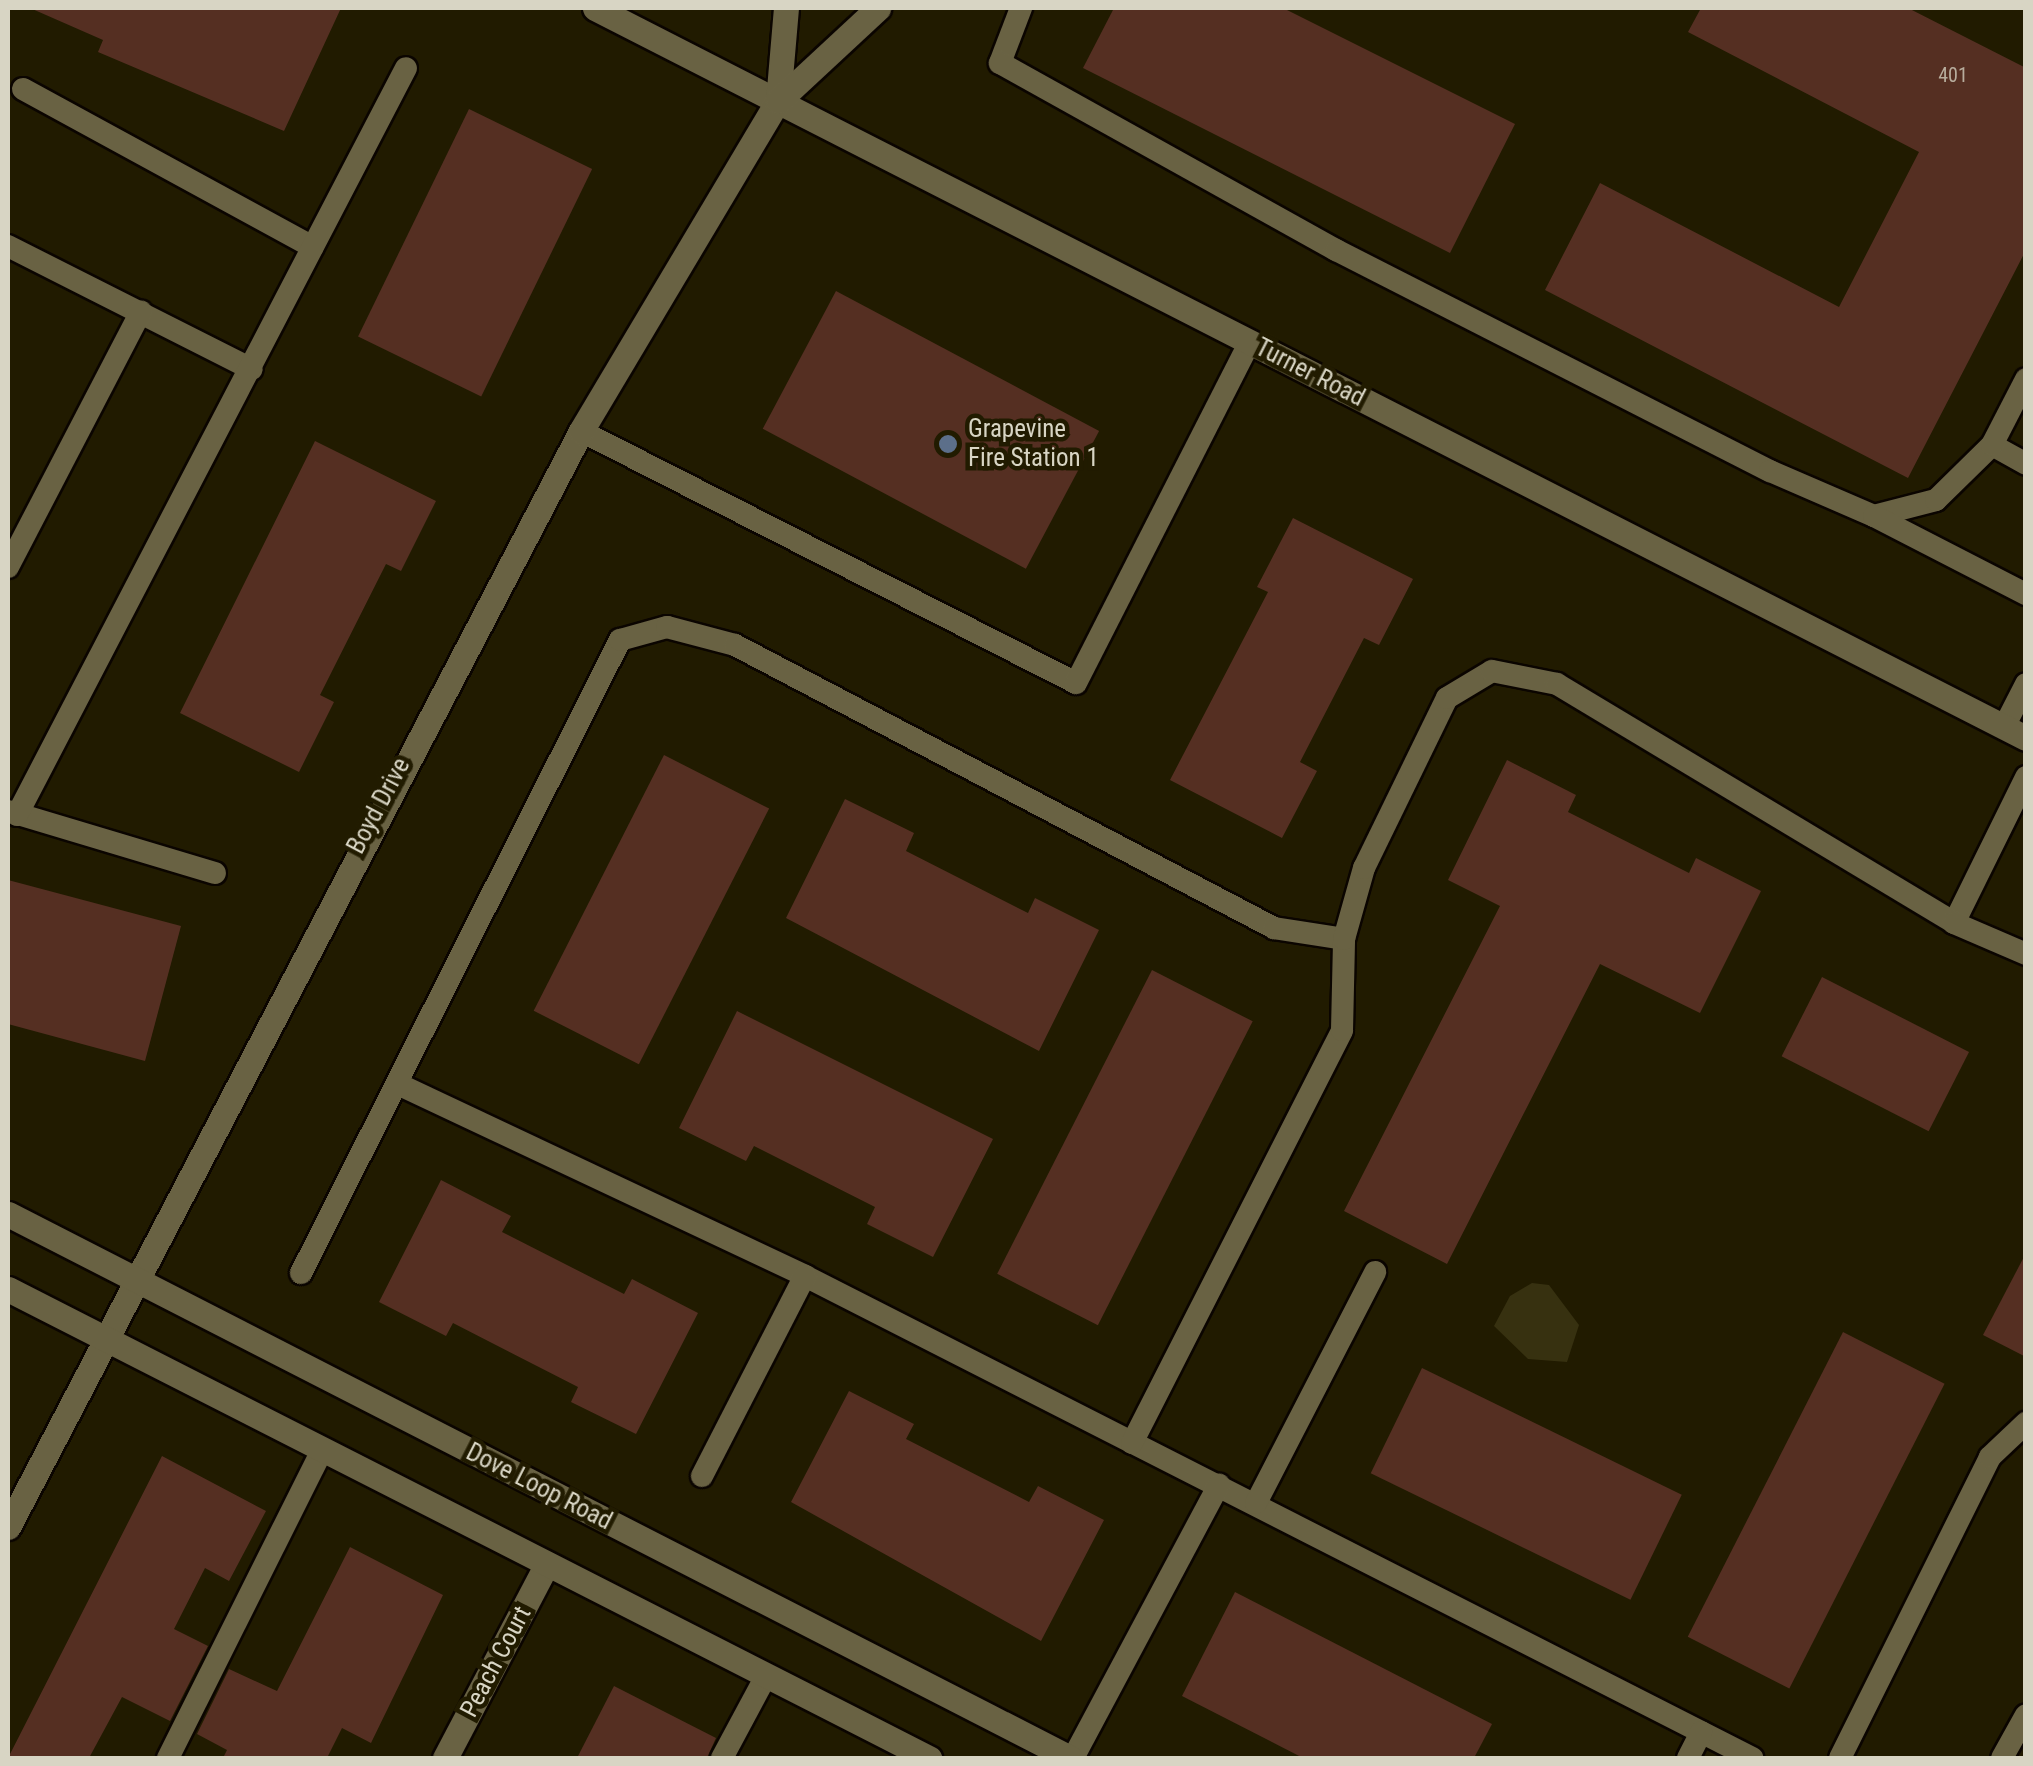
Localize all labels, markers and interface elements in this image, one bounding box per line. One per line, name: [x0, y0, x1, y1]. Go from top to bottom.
house number: 401: [1938, 63, 1968, 87]
street label: Turner Road: [1250, 333, 1370, 413]
place label: Grapevine Fire Station 1: [968, 415, 1099, 474]
marker: Grapevine Fire Station 1: [937, 433, 959, 455]
street label: Boyd Drive: [341, 753, 417, 859]
street label: Dove Loop Road: [461, 1437, 617, 1537]
street label: Peach Court: [454, 1601, 538, 1723]

